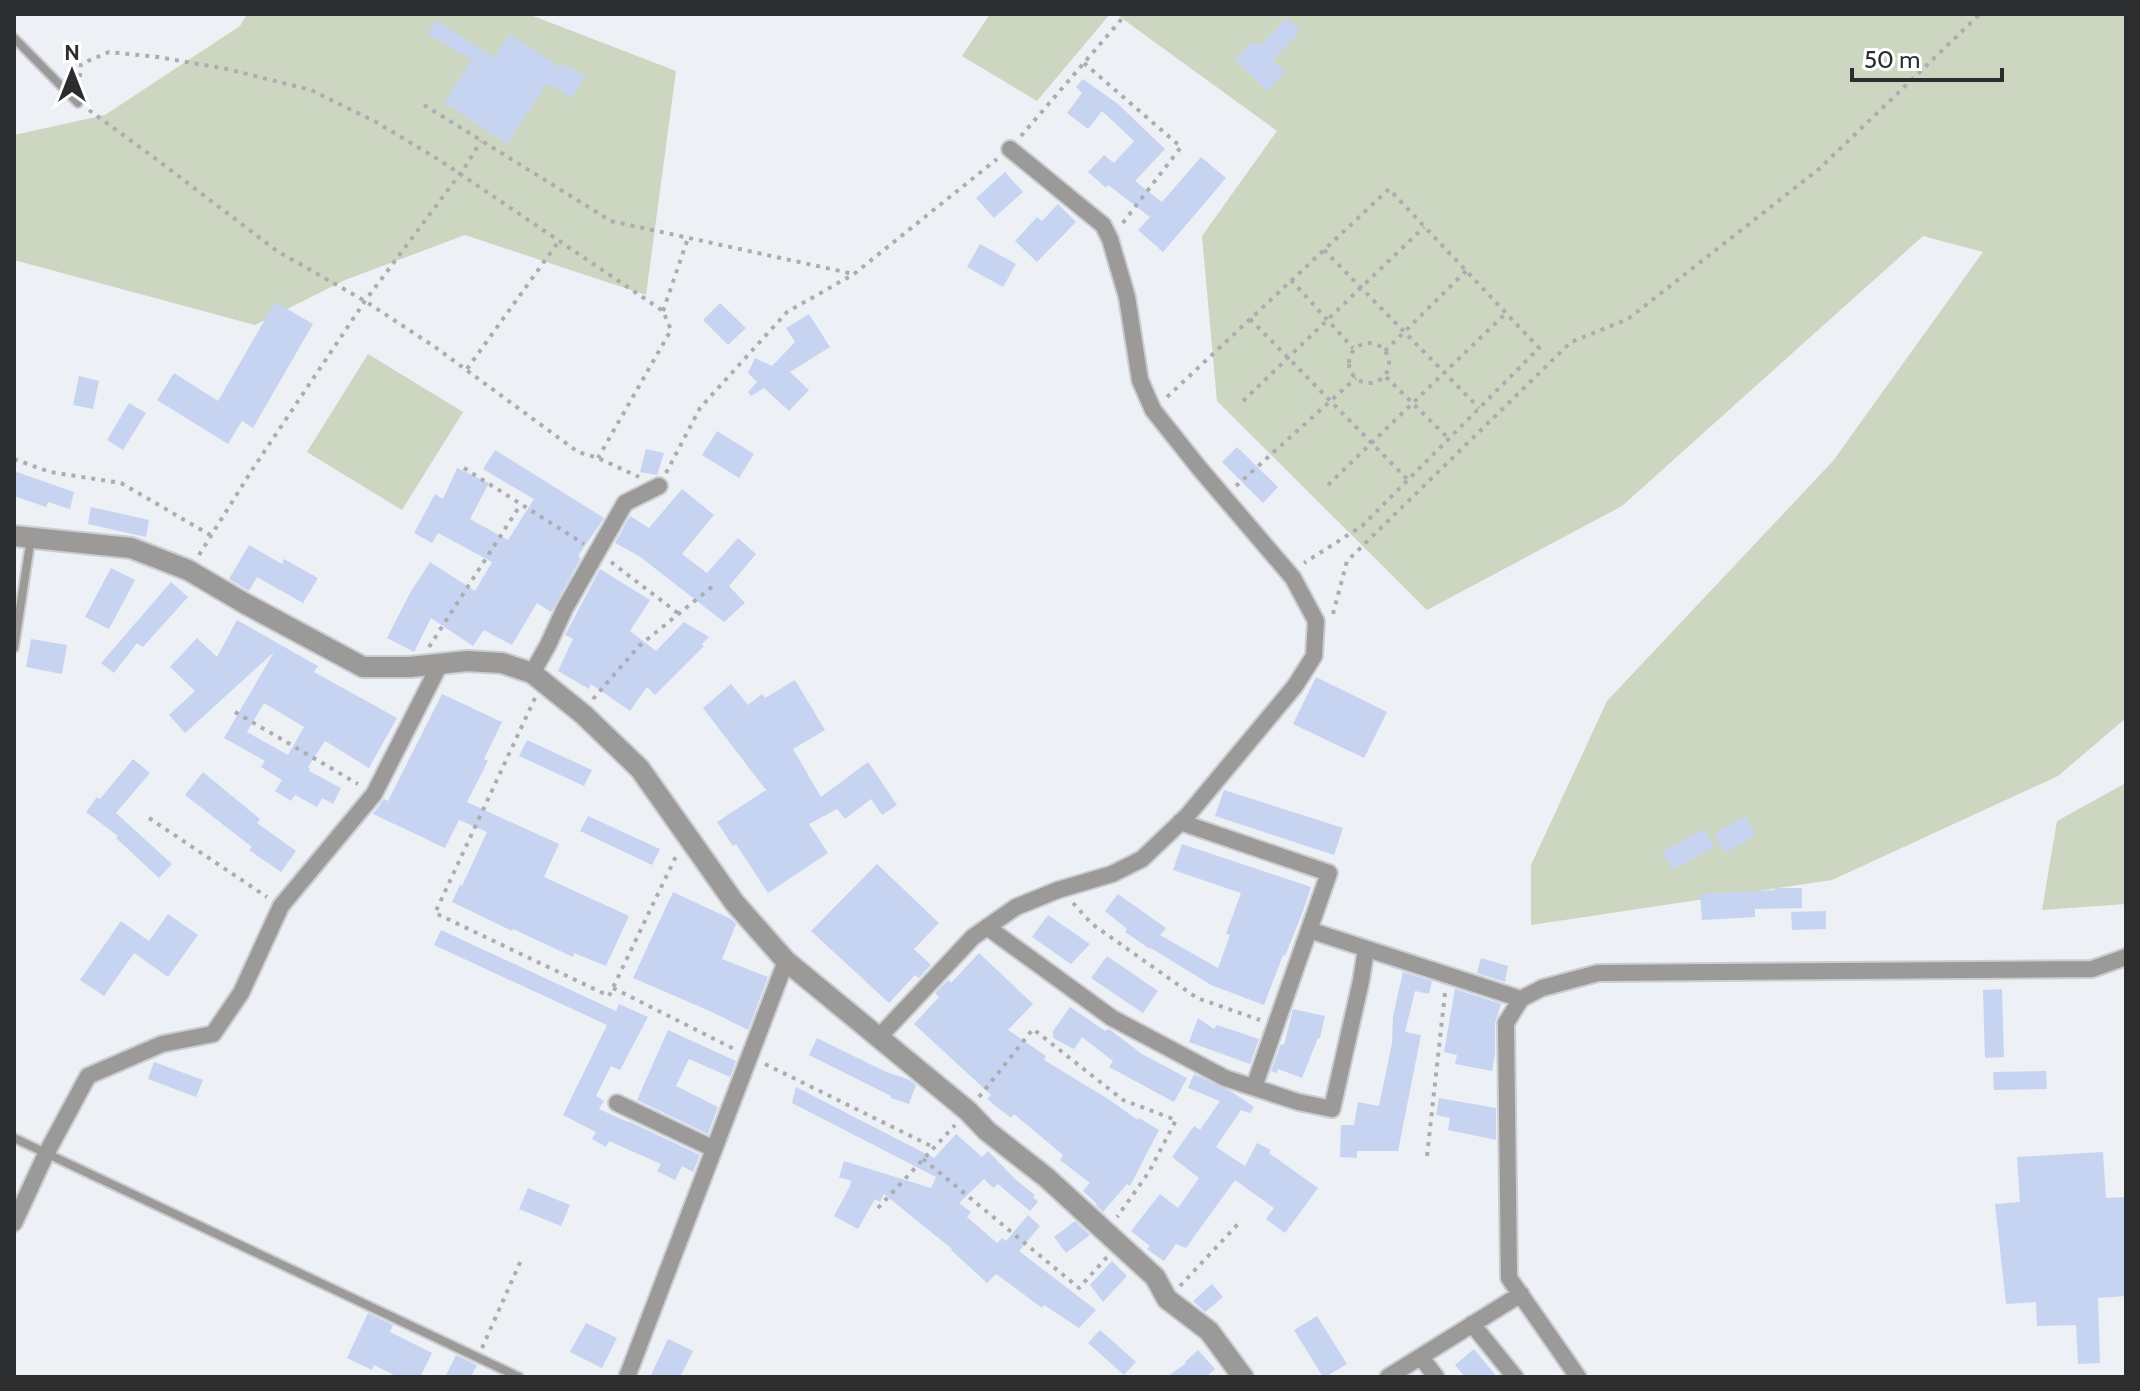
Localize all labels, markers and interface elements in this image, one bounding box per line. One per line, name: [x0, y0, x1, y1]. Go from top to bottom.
north arrow: [32, 32, 112, 112]
scale bar: [1852, 32, 2002, 82]
text: N: [64, 39, 80, 66]
text: 50 m: [1864, 45, 1920, 74]

